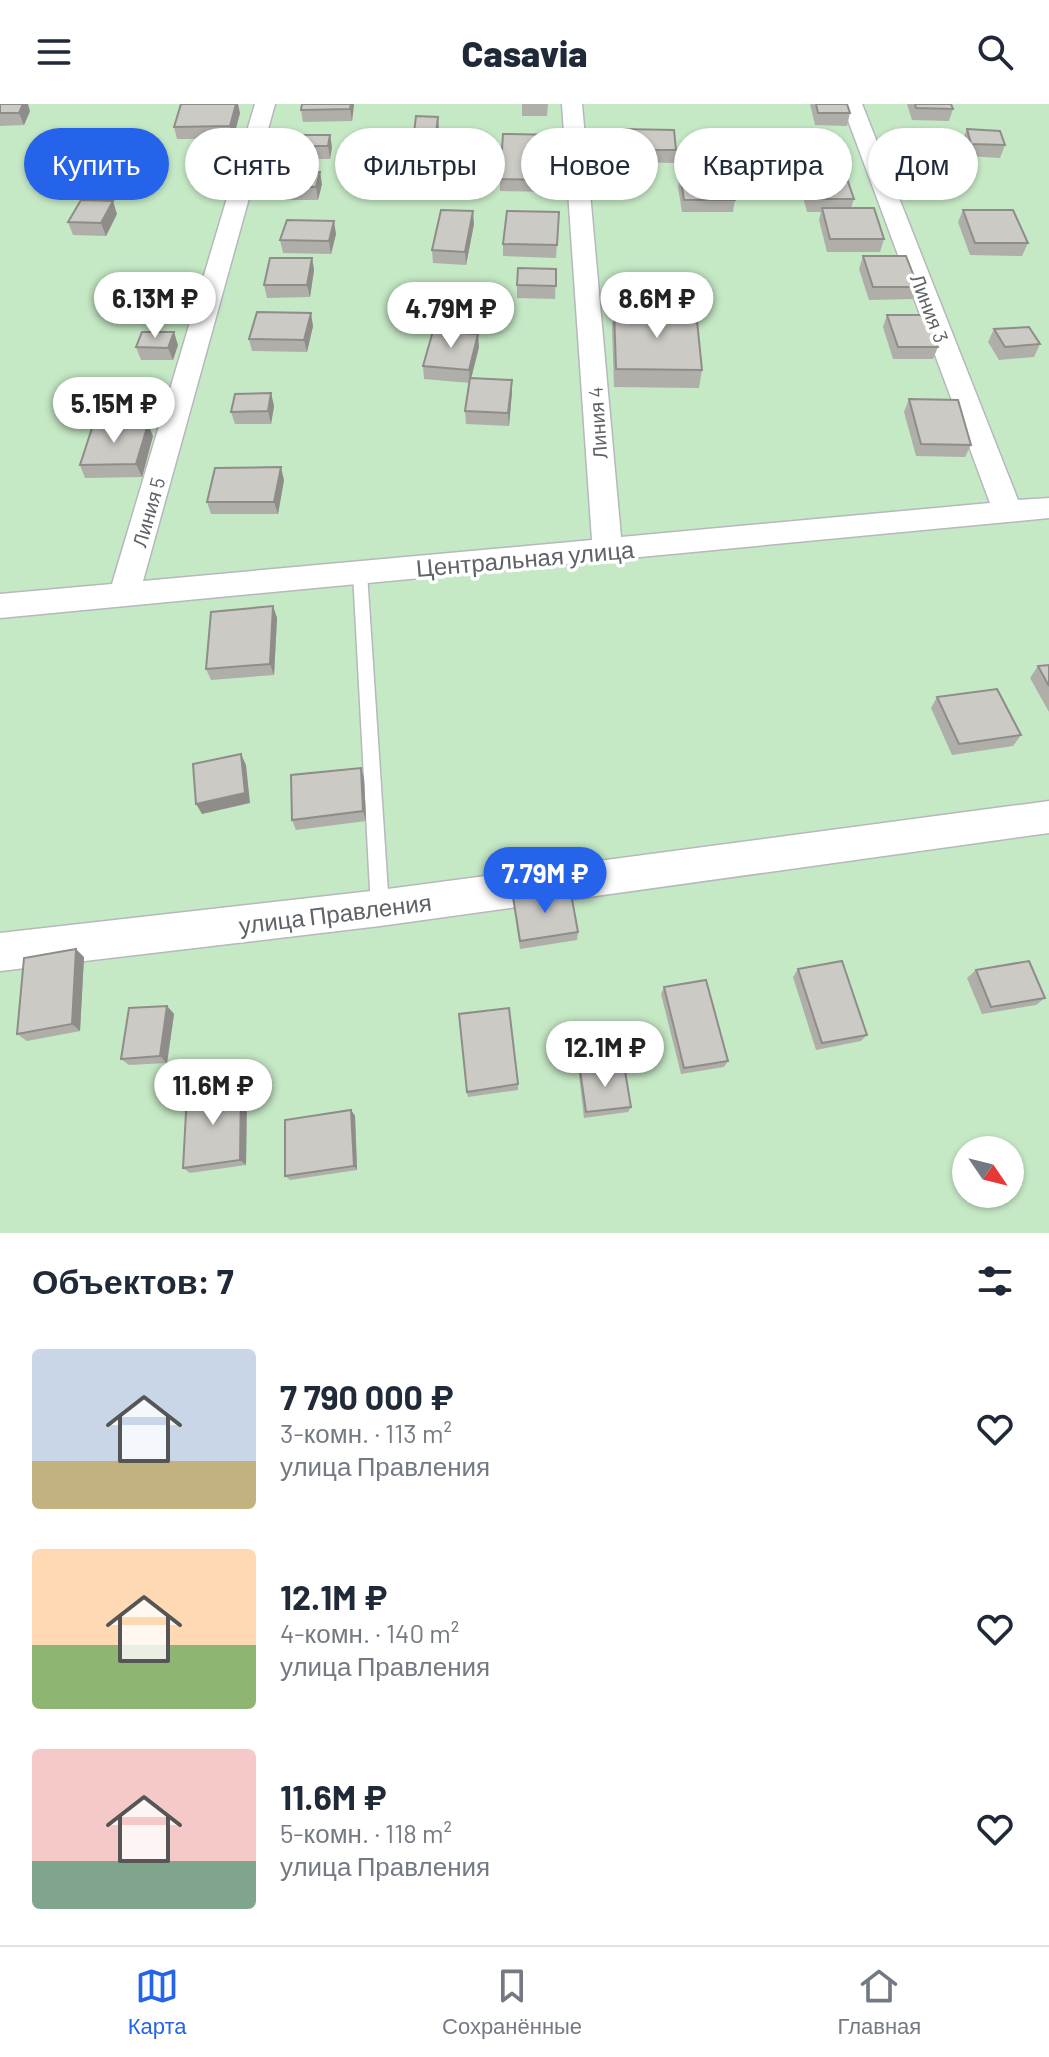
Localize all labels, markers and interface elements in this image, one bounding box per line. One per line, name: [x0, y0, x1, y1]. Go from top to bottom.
icon: menu: [32, 30, 76, 74]
icon: search: [973, 30, 1017, 74]
text: Casavia: [462, 31, 587, 74]
chip: Купить: [24, 128, 169, 200]
chip: Снять: [185, 128, 319, 200]
chip: Фильтры: [335, 128, 505, 200]
chip: Новое: [521, 128, 658, 200]
chip: Квартира: [674, 128, 852, 200]
chip: Дом: [868, 128, 978, 200]
street label: Линия 3: [906, 270, 954, 346]
pin: 6.13M ₽: [81, 272, 229, 340]
pin: 8.6M ₽: [592, 272, 722, 340]
text: 6.13M ₽: [112, 282, 198, 313]
pin: 4.79M ₽: [377, 282, 525, 350]
text: 8.6M ₽: [618, 282, 696, 313]
text: 4.79M ₽: [405, 292, 497, 323]
pin: 5.15M ₽: [40, 377, 188, 445]
street label: Линия 4: [583, 386, 611, 460]
text: 5.15M ₽: [71, 387, 157, 418]
street label: Линия 5: [127, 474, 169, 550]
street label: Центральная улица: [415, 534, 636, 582]
pin: 7.79M ₽: [471, 847, 619, 915]
text: 7.79M ₽: [502, 857, 588, 888]
street label: улица Правления: [237, 887, 433, 939]
pin: 12.1M ₽: [531, 1021, 679, 1089]
text: 12.1M ₽: [564, 1031, 646, 1062]
pin: 11.6M ₽: [139, 1059, 287, 1127]
text: 11.6M ₽: [172, 1069, 254, 1100]
north arrow: [952, 1136, 1024, 1208]
map controls: [952, 1136, 1024, 1208]
icon: filters: [973, 1259, 1017, 1303]
text: Объектов: 7: [32, 1260, 234, 1301]
text: 7 790 000 ₽: [280, 1376, 454, 1417]
icon: home: [96, 1381, 192, 1477]
icon: heart: [973, 1407, 1017, 1451]
text: 3-комн. · 113 m²: [280, 1417, 452, 1448]
text: улица Правления: [280, 1450, 490, 1481]
text: 12.1M ₽: [280, 1576, 387, 1617]
icon: home: [96, 1581, 192, 1677]
icon: heart: [973, 1607, 1017, 1651]
text: 4-комн. · 140 m²: [280, 1617, 459, 1648]
text: улица Правления: [280, 1650, 490, 1681]
text: 11.6M ₽: [280, 1776, 387, 1817]
icon: home: [96, 1781, 192, 1877]
icon: heart: [973, 1807, 1017, 1851]
text: 5-комн. · 118 m²: [280, 1817, 452, 1848]
text: улица Правления: [280, 1850, 490, 1881]
tab: Карта: [128, 1964, 187, 2040]
tab: Сохранённые: [442, 1964, 582, 2040]
tab: Главная: [838, 1964, 921, 2040]

